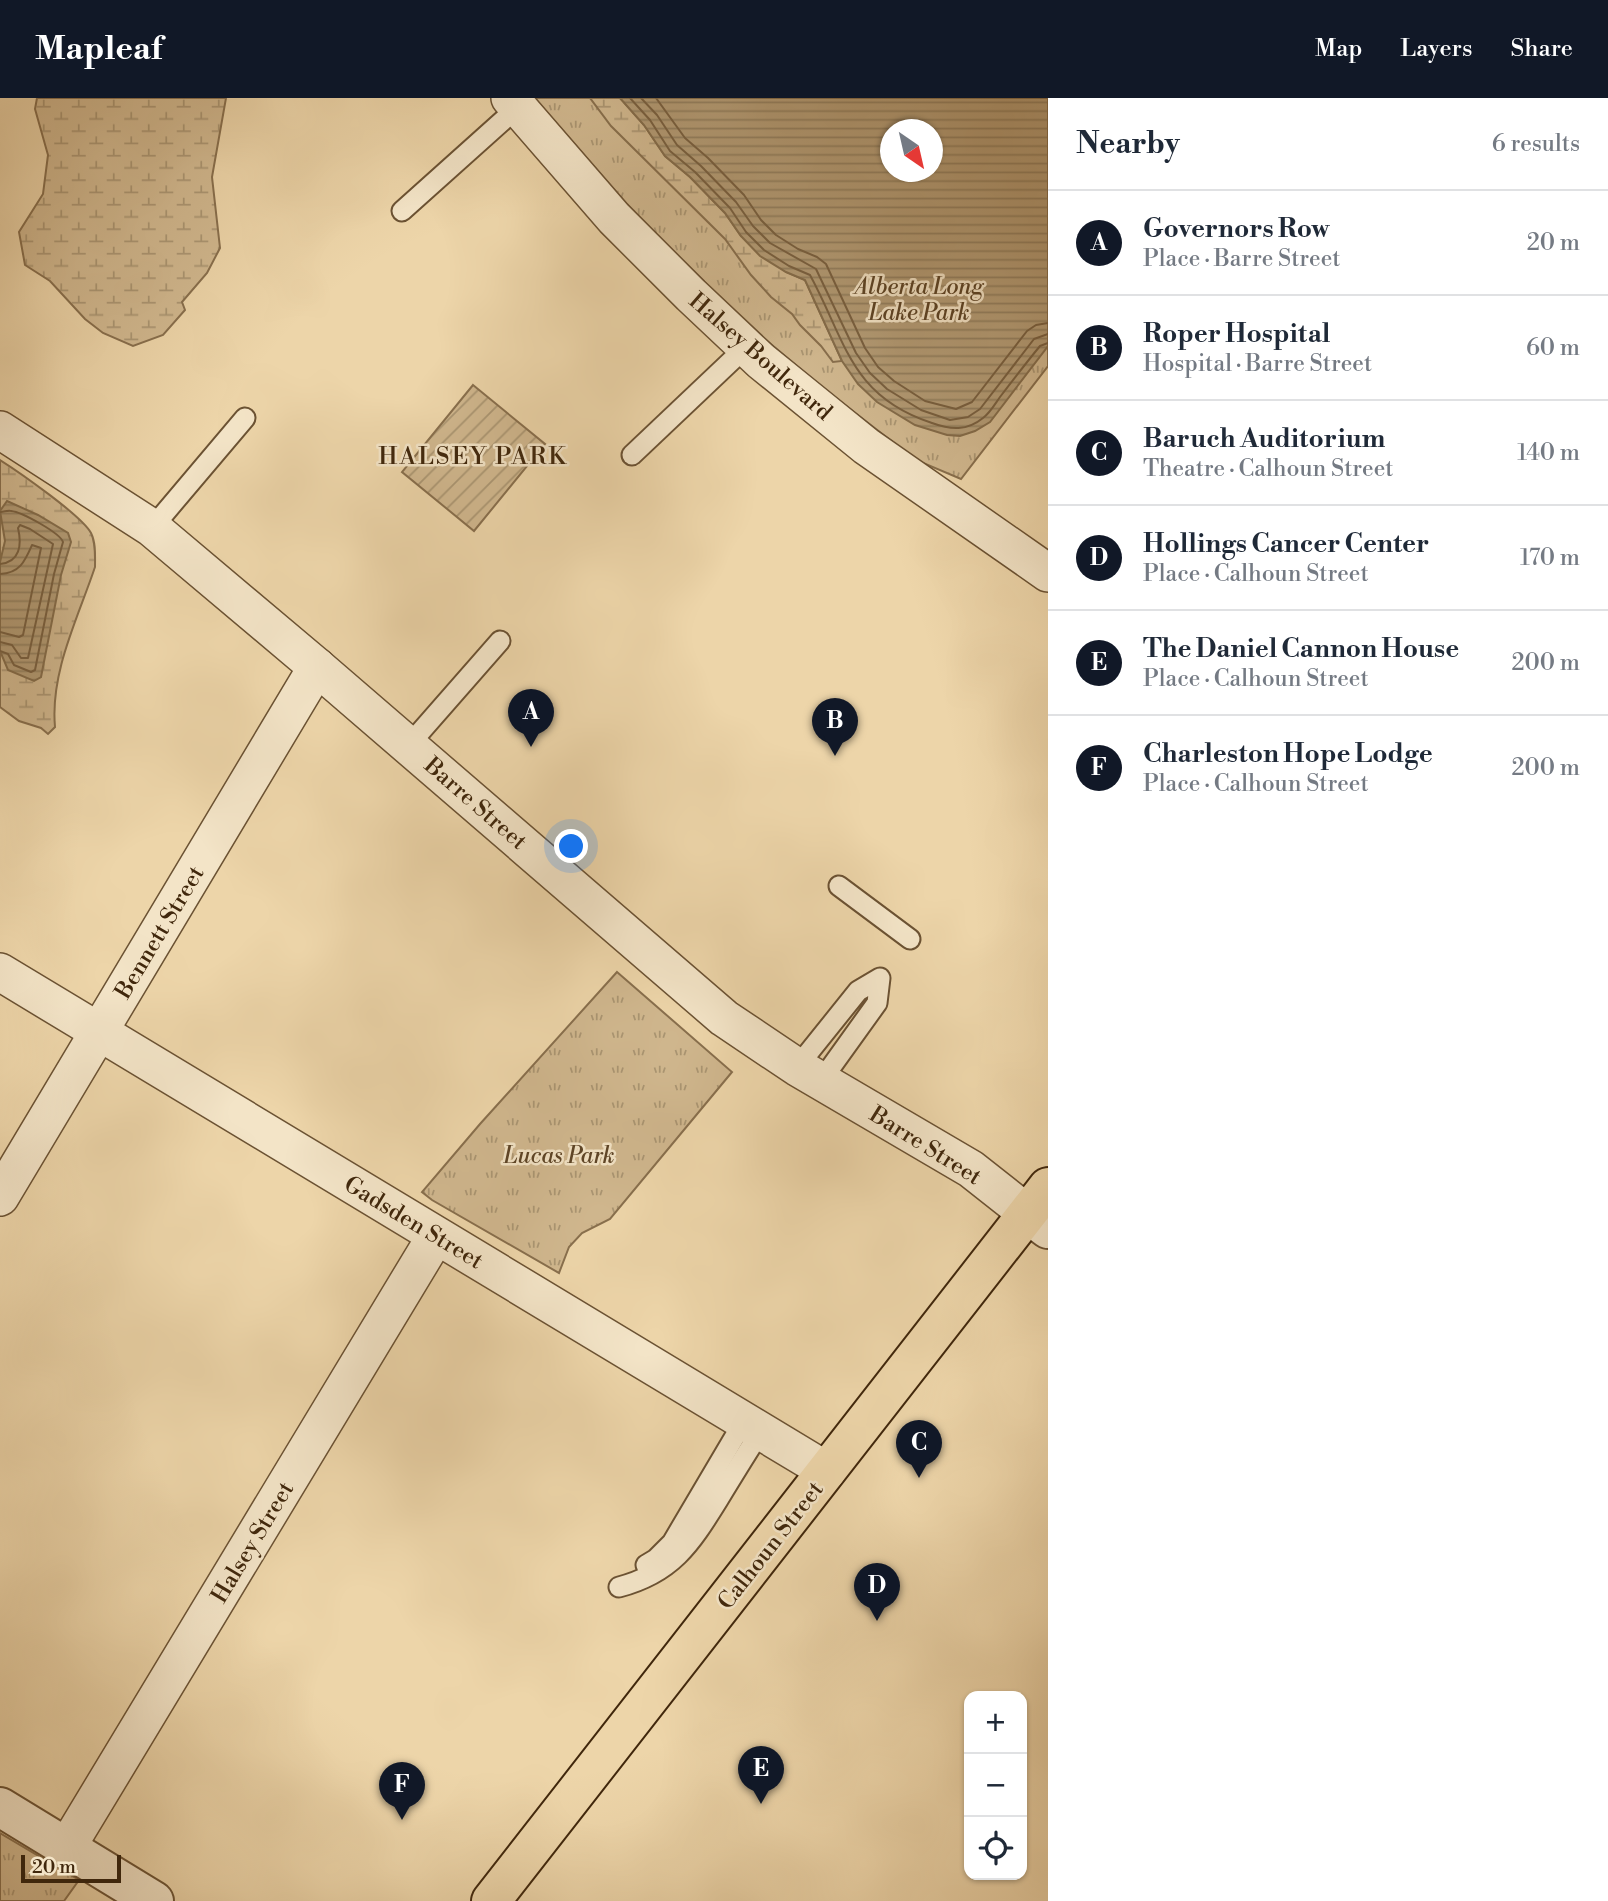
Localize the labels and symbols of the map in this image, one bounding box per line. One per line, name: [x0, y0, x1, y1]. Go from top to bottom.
north arrow: [880, 119, 943, 182]
park label: Alberta Long Lake Park: [852, 273, 984, 327]
street label: Halsey Boulevard: [683, 287, 838, 427]
district label: HALSEY PARK: [378, 442, 568, 472]
pin: A: [508, 689, 554, 747]
pin: B: [812, 698, 858, 756]
street label: Barre Street: [418, 751, 532, 856]
your location: [554, 829, 588, 863]
street label: Bennett Street: [109, 861, 211, 1005]
street label: Barre Street: [863, 1100, 987, 1191]
park label: Lucas Park: [502, 1142, 615, 1170]
street label: Gadsden Street: [339, 1170, 488, 1275]
pin: C: [896, 1420, 942, 1478]
street label: Calhoun Street: [712, 1476, 830, 1615]
street label: Halsey Street: [206, 1477, 300, 1608]
pin: D: [854, 1563, 900, 1621]
pin: E: [738, 1746, 784, 1804]
pin: F: [379, 1762, 425, 1820]
scale bar: [21, 1852, 121, 1884]

